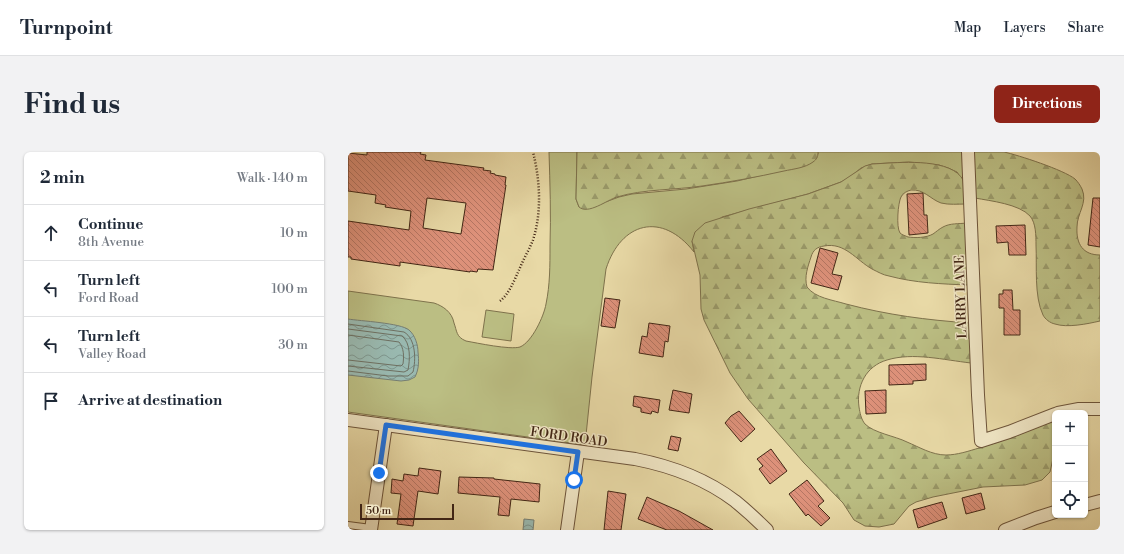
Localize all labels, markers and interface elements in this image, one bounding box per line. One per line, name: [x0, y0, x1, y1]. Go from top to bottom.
text: Turnpoint: [20, 16, 113, 40]
text: Map: [954, 19, 981, 37]
text: Layers: [1003, 19, 1046, 37]
text: Share: [1068, 19, 1104, 37]
button: Directions: [994, 85, 1100, 123]
text: Find us: [24, 87, 120, 122]
text: 2 min: [40, 167, 85, 189]
text: Walk · 140 m: [237, 170, 308, 186]
text: Continue: [78, 215, 143, 234]
icon: ahead: [40, 222, 62, 244]
text: 10 m: [280, 225, 308, 241]
text: 8th Avenue: [78, 234, 144, 250]
street label: LARRY LANE: [952, 255, 970, 339]
text: Turn left: [78, 271, 140, 290]
icon: left: [40, 278, 62, 300]
text: 100 m: [272, 281, 308, 297]
text: Ford Road: [78, 290, 139, 306]
text: Turn left: [78, 327, 140, 346]
icon: left: [40, 334, 62, 356]
text: 30 m: [278, 337, 308, 353]
text: Valley Road: [78, 346, 146, 362]
icon: arrive: [40, 390, 62, 412]
text: Arrive at destination: [78, 391, 222, 410]
map controls: [1052, 410, 1088, 518]
button: +: [1052, 410, 1088, 446]
street label: FORD ROAD: [529, 424, 609, 450]
button: −: [1052, 446, 1088, 482]
route end: [370, 464, 388, 482]
route start: [565, 471, 583, 489]
button: locate: [1052, 482, 1088, 518]
scale bar: [360, 502, 454, 521]
text: 50 m: [366, 504, 391, 518]

